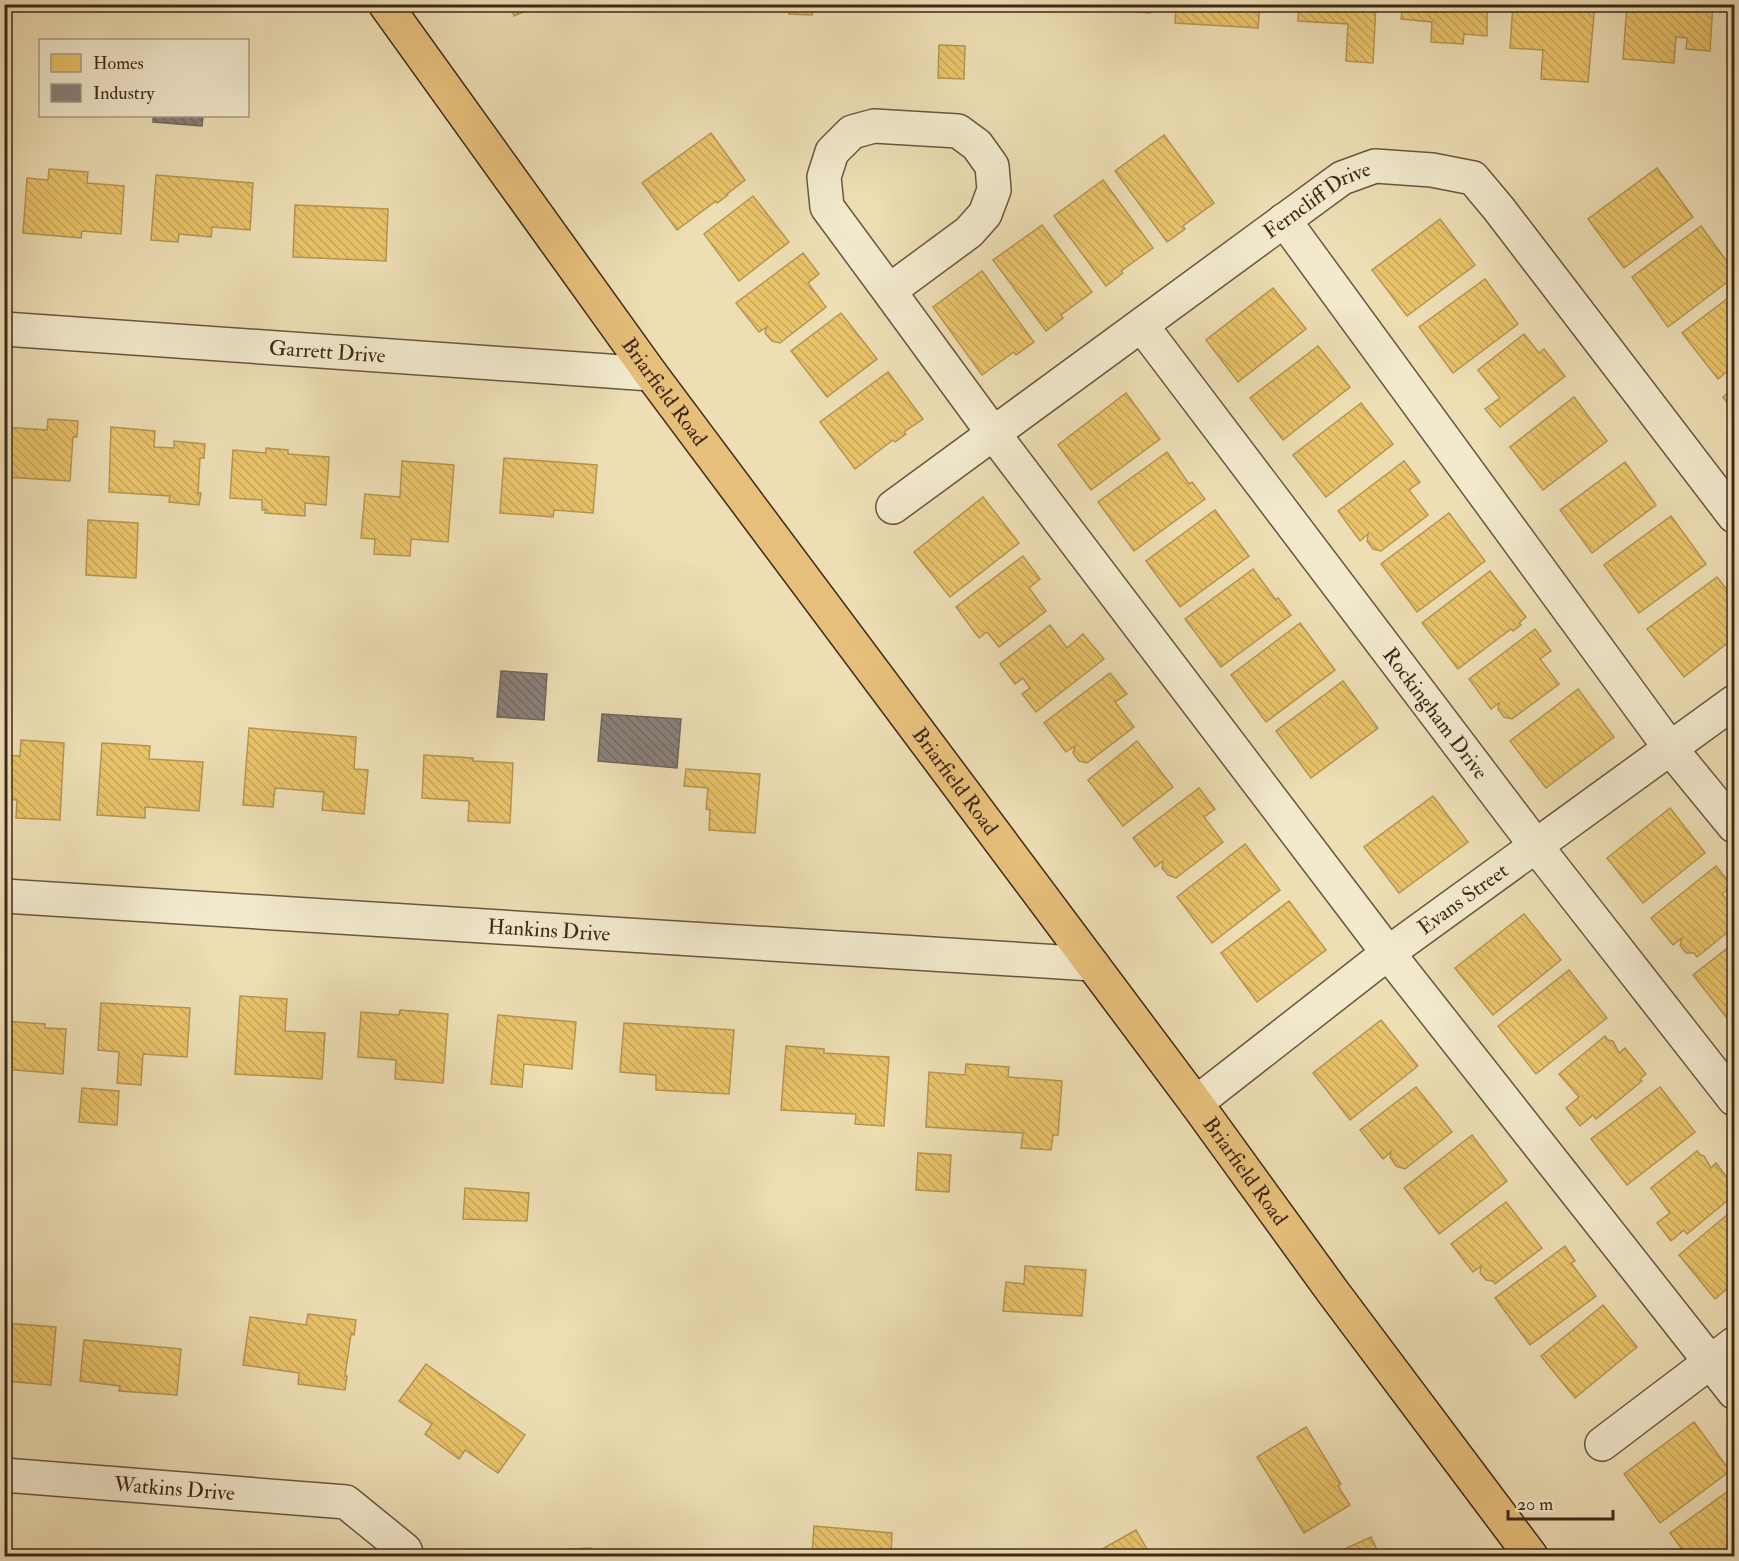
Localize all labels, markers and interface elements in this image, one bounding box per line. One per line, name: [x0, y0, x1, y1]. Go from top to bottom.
legend: [39, 39, 249, 117]
text: Homes: [93, 52, 144, 75]
text: Industry: [93, 82, 155, 105]
street label: Ferncliff Drive: [1258, 156, 1375, 245]
street label: Briarfield Road: [615, 333, 713, 452]
street label: Garrett Drive: [268, 334, 387, 370]
street label: Rockingham Drive: [1376, 642, 1494, 785]
street label: Briarfield Road: [906, 722, 1004, 841]
street label: Evans Street: [1412, 857, 1514, 941]
street label: Hankins Drive: [487, 913, 611, 948]
street label: Briarfield Road: [1196, 1112, 1294, 1232]
street label: Watkins Drive: [112, 1471, 236, 1507]
scale bar: [1508, 1483, 1613, 1521]
text: 20 m: [1517, 1493, 1553, 1516]

